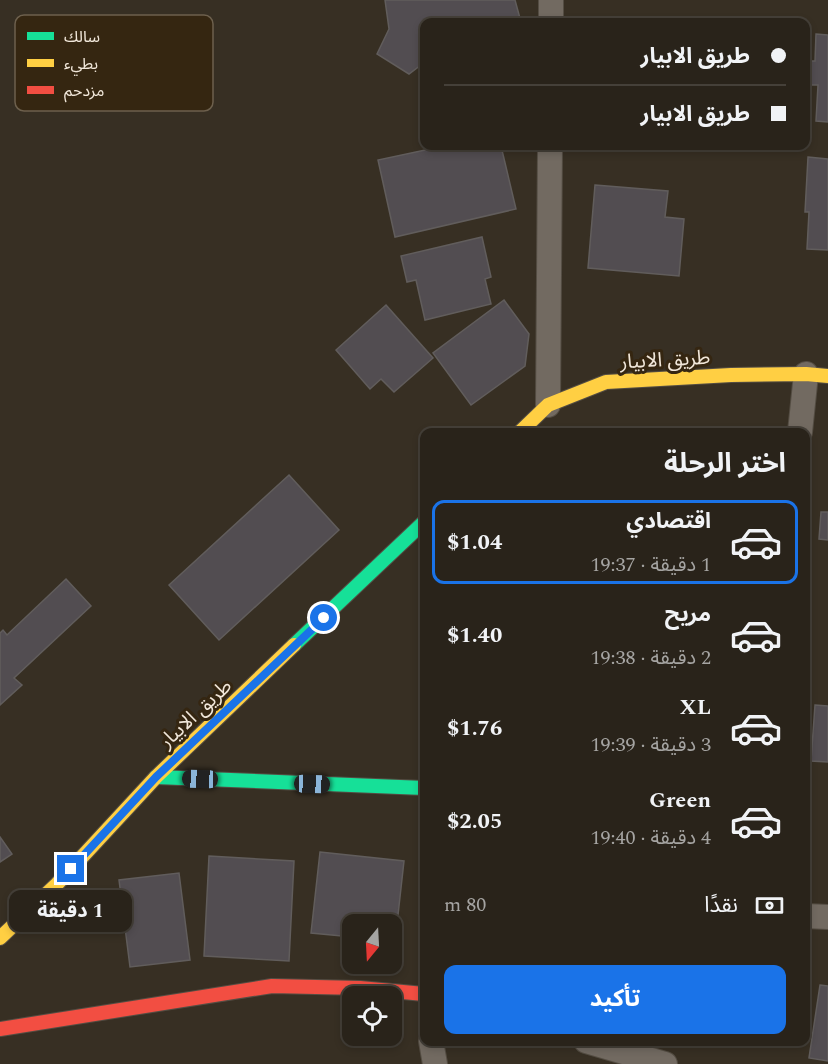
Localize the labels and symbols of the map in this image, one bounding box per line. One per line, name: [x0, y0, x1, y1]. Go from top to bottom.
legend: [15, 15, 213, 111]
text: سالك: [64, 25, 100, 49]
text: بطيء: [64, 52, 98, 76]
text: مزدحم: [64, 79, 104, 103]
street label: طريق الابيار: [618, 343, 711, 377]
route start: [310, 604, 337, 631]
street label: طريق الابيار: [152, 672, 239, 756]
car: [182, 769, 218, 789]
car: [294, 774, 330, 794]
route end: [57, 855, 84, 882]
callout: 1 دقيقة: [10, 890, 132, 932]
north arrow: [342, 914, 402, 974]

